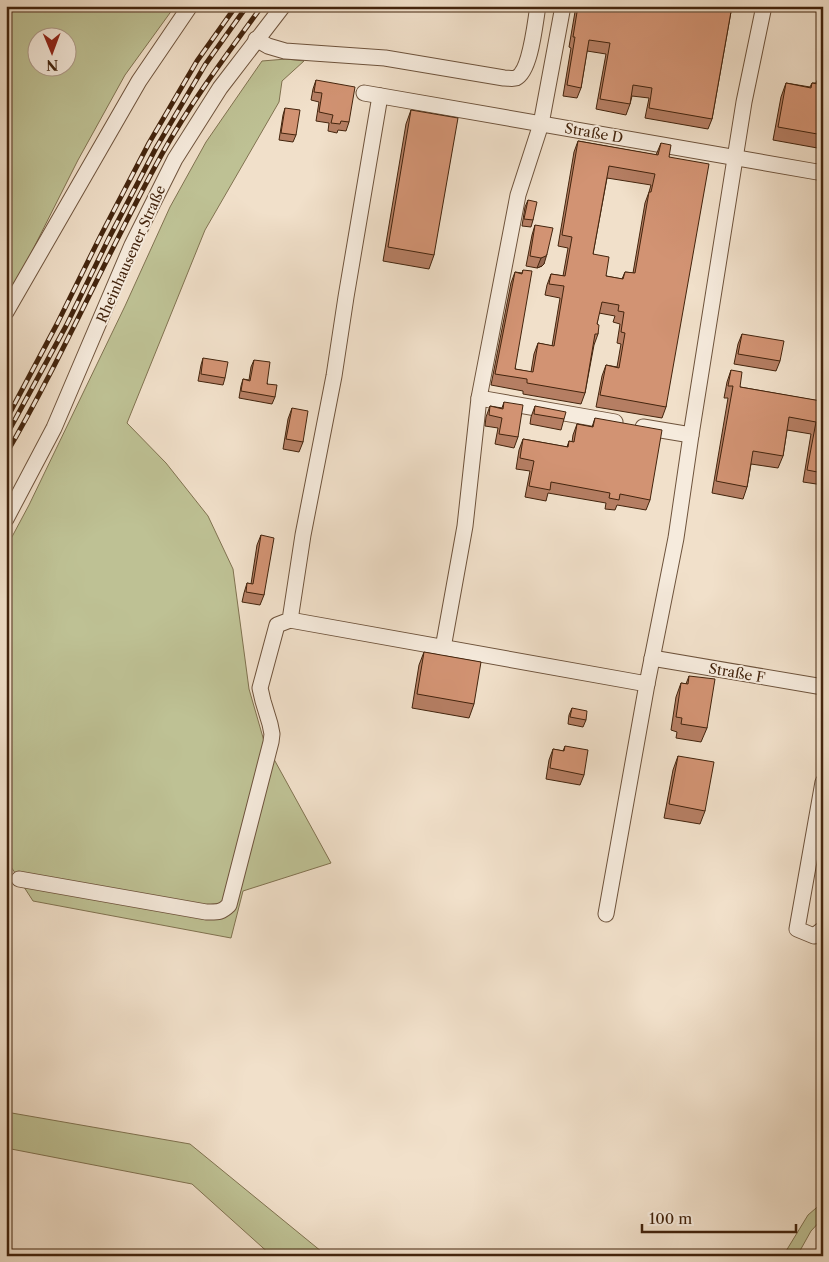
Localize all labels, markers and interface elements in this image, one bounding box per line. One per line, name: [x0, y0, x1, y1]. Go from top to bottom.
north arrow: [28, 28, 78, 78]
text: N: [46, 56, 58, 74]
street label: Straße D: [563, 119, 625, 147]
street label: Rheinhausener Straße: [93, 182, 170, 326]
street label: Straße F: [707, 659, 767, 687]
scale bar: [642, 1202, 795, 1234]
text: 100 m: [649, 1209, 692, 1228]

